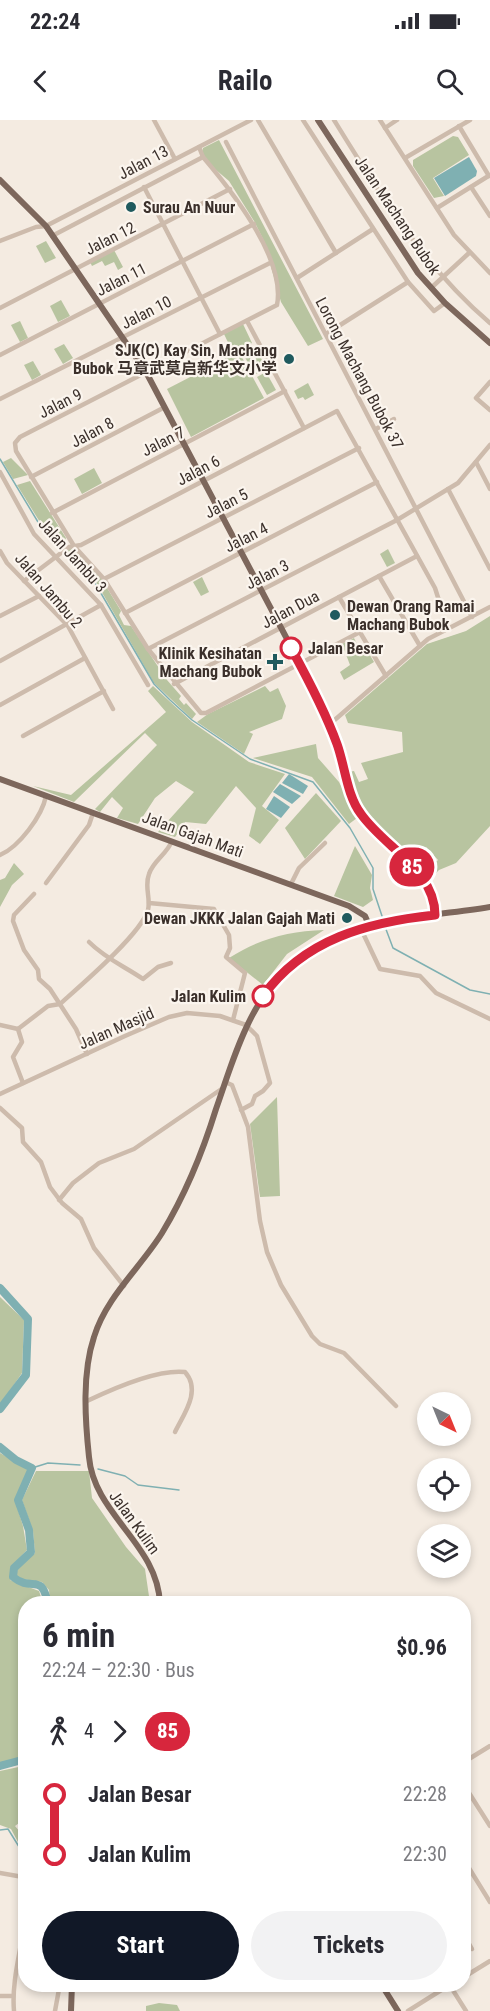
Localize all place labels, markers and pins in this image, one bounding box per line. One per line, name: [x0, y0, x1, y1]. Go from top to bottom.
place label: Surau An Nuur: [143, 198, 235, 217]
marker: Surau An Nuur: [124, 200, 138, 214]
place label: SJK(C) Kay Sin, Machang Bubok 马章武莫启新华文小学: [73, 341, 277, 378]
marker: SJK(C) Kay Sin, Machang Bubok 马章武莫启新华文小学: [282, 352, 296, 366]
place label: Dewan Orang Ramai Machang Bubok: [347, 597, 475, 634]
marker: Dewan Orang Ramai Machang Bubok: [328, 608, 342, 622]
marker: Jalan Besar: [280, 637, 302, 659]
place label: Jalan Besar: [308, 639, 383, 658]
place label: Klinik Kesihatan Machang Bubok: [159, 644, 262, 681]
marker: Klinik Kesihatan Machang Bubok: [266, 653, 284, 671]
place label: Dewan JKKK Jalan Gajah Mati: [144, 909, 335, 928]
marker: Dewan JKKK Jalan Gajah Mati: [340, 911, 354, 925]
marker: Jalan Kulim: [252, 985, 274, 1007]
place label: Jalan Kulim: [171, 987, 246, 1006]

